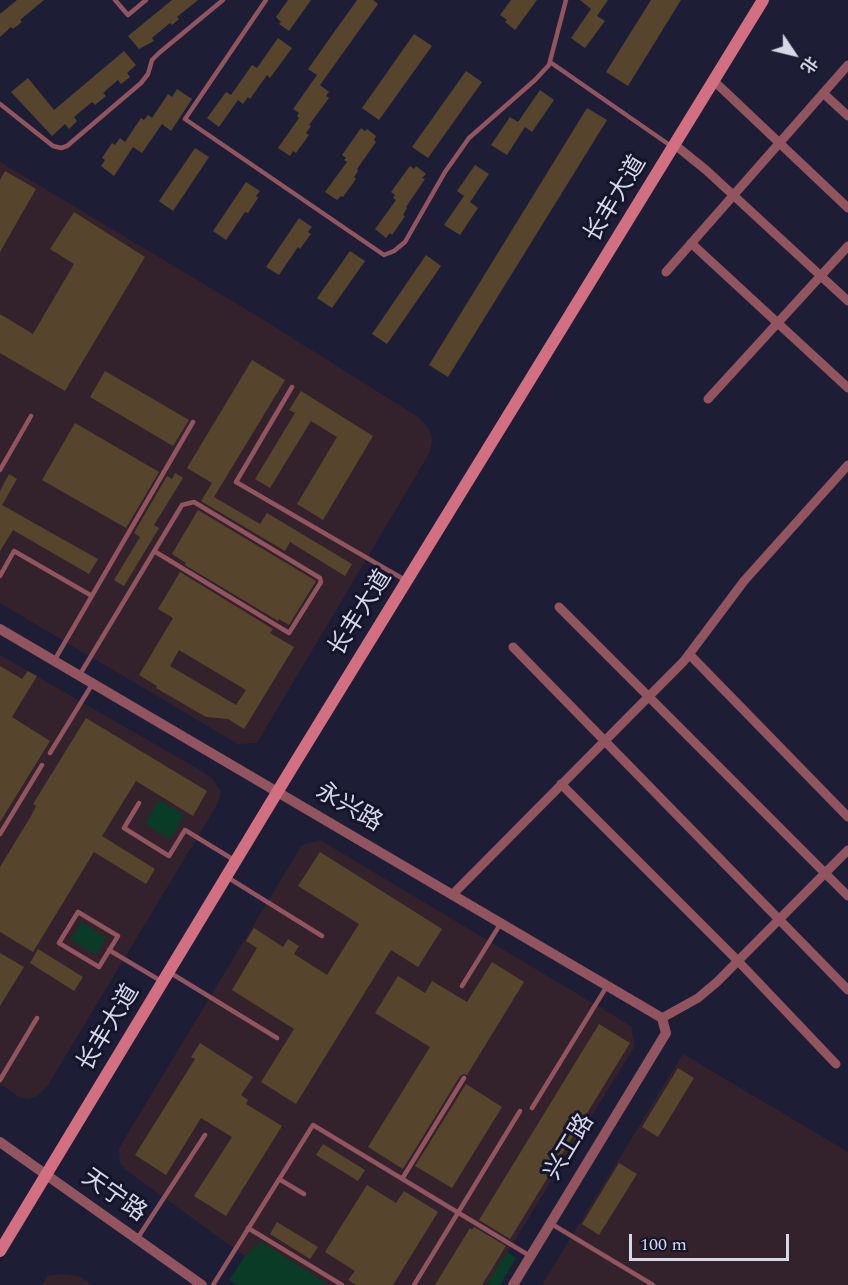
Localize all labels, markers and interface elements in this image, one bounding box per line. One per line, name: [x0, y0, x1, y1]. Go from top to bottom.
north arrow: [764, 24, 824, 84]
text: 北: [794, 51, 823, 78]
street label: 长丰大道: [580, 151, 654, 249]
street label: 长丰大道: [324, 566, 400, 662]
street label: 永兴路: [310, 779, 386, 839]
street label: 长丰大道: [73, 980, 147, 1078]
street label: 兴工路: [540, 1110, 602, 1186]
street label: 天宁路: [75, 1165, 151, 1229]
scale bar: [632, 1222, 792, 1260]
text: 100 m: [640, 1231, 687, 1258]

